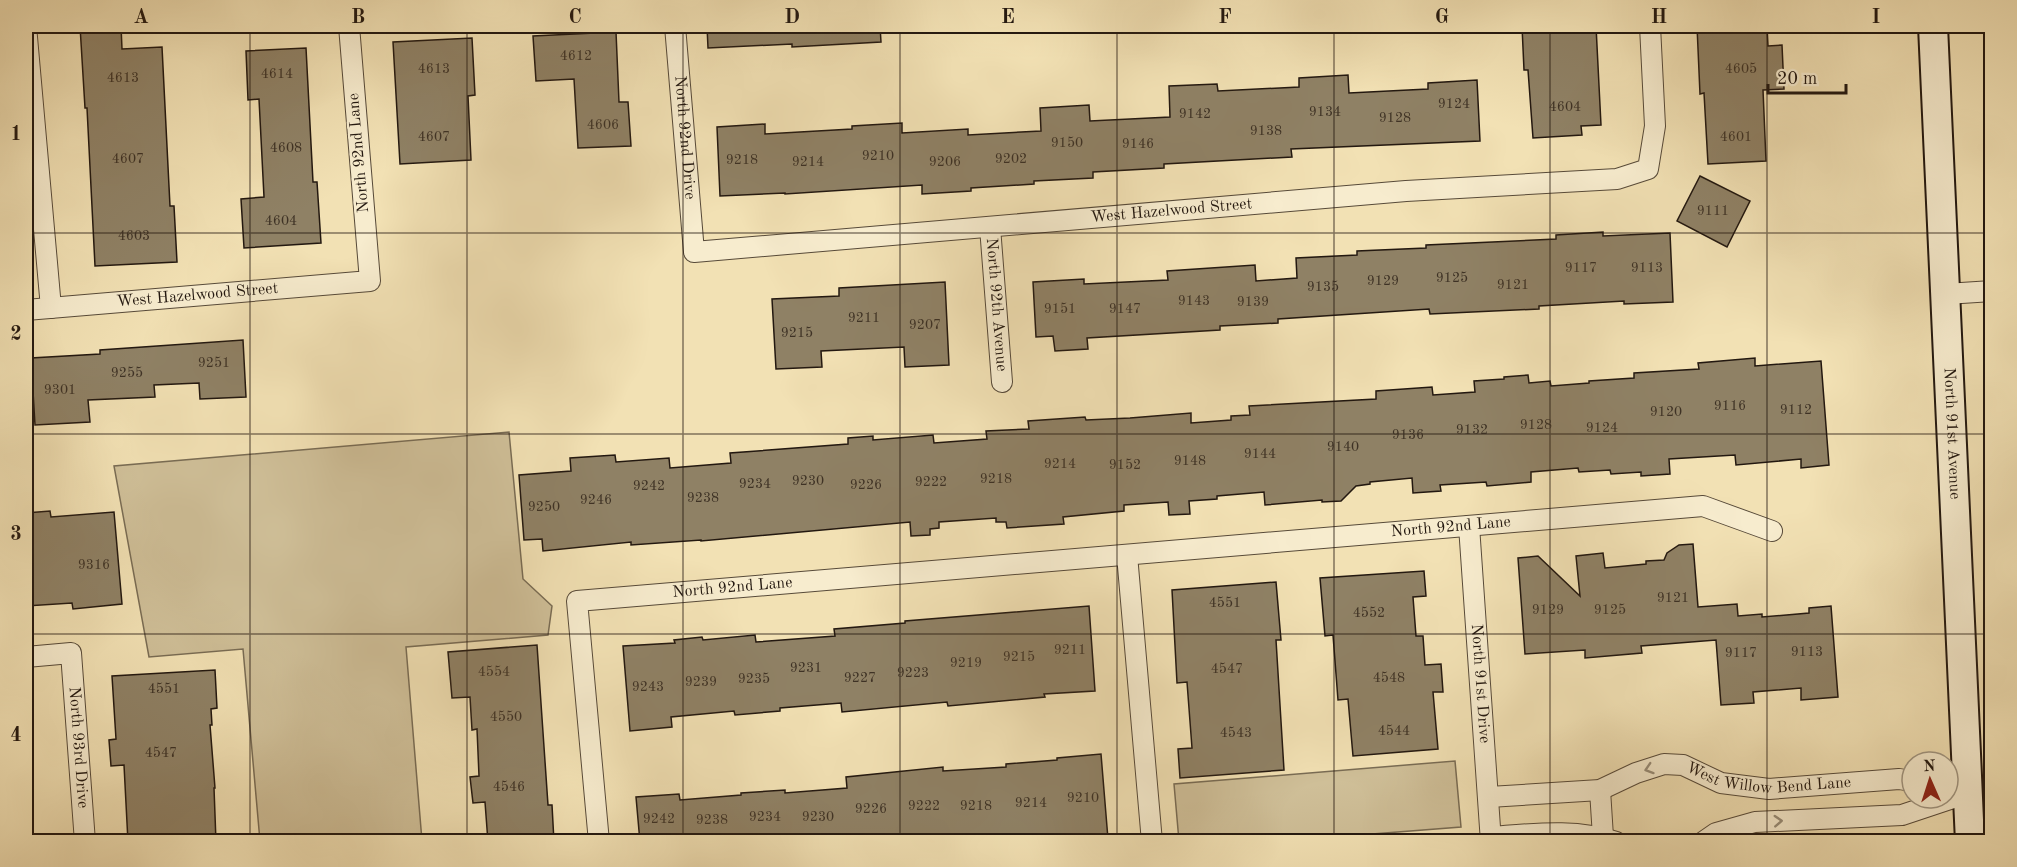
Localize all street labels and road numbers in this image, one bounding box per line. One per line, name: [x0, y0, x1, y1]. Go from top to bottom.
street label: North 92nd Drive: [671, 75, 698, 200]
street label: North 92nd Lane: [346, 92, 372, 214]
street label: West Hazelwood Street: [1090, 196, 1253, 226]
street label: North 92th Avenue: [983, 237, 1009, 372]
street label: West Hazelwood Street: [116, 281, 279, 310]
street label: North 91st Avenue: [1940, 367, 1962, 500]
street label: North 92nd Lane: [1390, 514, 1512, 540]
street label: North 92nd Lane: [672, 575, 793, 601]
street label: North 91st Drive: [1468, 623, 1492, 744]
street label: North 93rd Drive: [66, 686, 90, 809]
street label: West Willow Bend Lane: [1683, 760, 1852, 797]

